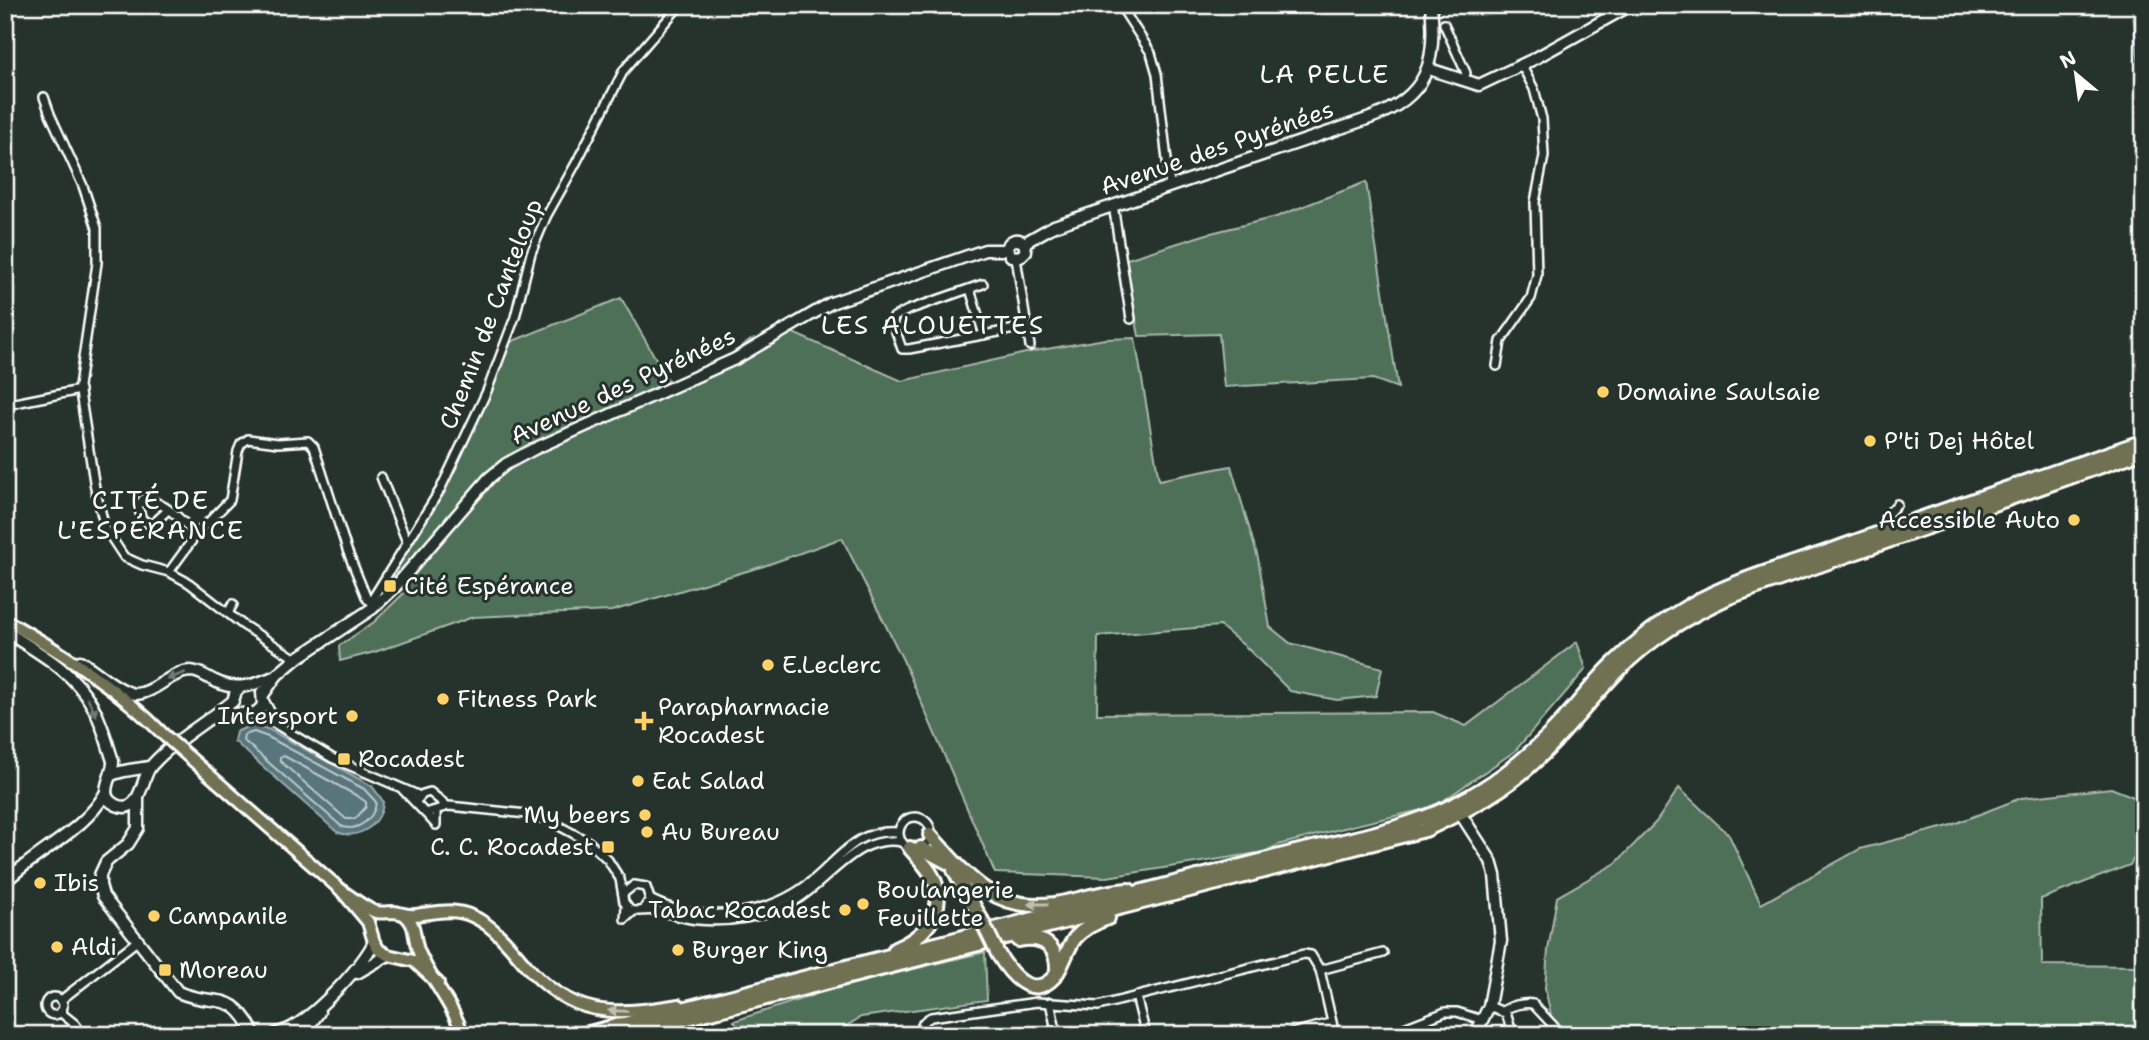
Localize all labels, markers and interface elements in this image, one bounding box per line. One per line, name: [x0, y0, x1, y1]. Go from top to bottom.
north arrow: [2040, 38, 2110, 108]
text: N: [2055, 45, 2081, 74]
district label: LA PELLE: [1260, 56, 1390, 91]
street label: Avenue des Pyrénées: [1096, 93, 1338, 203]
street label: Chemin de Canteloup: [432, 194, 550, 434]
district label: LES ALOUETTES: [821, 307, 1045, 342]
street label: Avenue des Pyrénées: [505, 320, 741, 452]
place label: Domaine Saulsaie: [1617, 376, 1821, 408]
marker: Domaine Saulsaie: [1595, 384, 1611, 400]
place label: P'ti Dej Hôtel: [1884, 425, 2035, 457]
marker: P'ti Dej Hôtel: [1862, 433, 1878, 449]
district label: CITÉ DE L'ESPÉRANCE: [57, 482, 245, 547]
place label: Accessible Auto: [1879, 504, 2060, 536]
marker: Accessible Auto: [2066, 512, 2082, 528]
place label: Cité Espérance: [404, 570, 574, 602]
marker: Cité Espérance: [382, 578, 398, 594]
place label: E.Leclerc: [782, 649, 881, 681]
marker: E.Leclerc: [760, 657, 776, 673]
one-way arrow: [165, 671, 186, 682]
place label: Fitness Park: [457, 683, 598, 715]
marker: Fitness Park: [435, 691, 451, 707]
place label: Parapharmacie Rocadest: [658, 691, 830, 751]
one-way arrow: [86, 697, 98, 717]
place label: Intersport: [217, 700, 338, 732]
marker: Intersport: [344, 708, 360, 724]
marker: Parapharmacie Rocadest: [636, 713, 652, 729]
place label: Rocadest: [358, 743, 465, 775]
marker: Rocadest: [336, 751, 352, 767]
place label: Eat Salad: [652, 765, 765, 797]
marker: Eat Salad: [630, 773, 646, 789]
place label: My beers: [523, 799, 631, 831]
marker: My beers: [637, 807, 653, 823]
place label: Au Bureau: [661, 816, 780, 848]
marker: Au Bureau: [639, 824, 655, 840]
place label: C. C. Rocadest: [430, 831, 594, 863]
marker: C. C. Rocadest: [600, 839, 616, 855]
place label: Ibis: [54, 867, 99, 899]
place label: Boulangerie Feuillette: [877, 874, 1014, 934]
marker: Ibis: [32, 875, 48, 891]
place label: Tabac Rocadest: [648, 894, 831, 926]
marker: Boulangerie Feuillette: [855, 896, 871, 912]
one-way arrow: [1026, 898, 1048, 910]
place label: Campanile: [168, 900, 288, 932]
marker: Tabac Rocadest: [837, 902, 853, 918]
marker: Campanile: [146, 908, 162, 924]
place label: Aldi: [71, 931, 117, 963]
place label: Burger King: [692, 934, 828, 966]
marker: Aldi: [49, 939, 65, 955]
marker: Burger King: [670, 942, 686, 958]
place label: Moreau: [179, 954, 268, 986]
marker: Moreau: [157, 962, 173, 978]
one-way arrow: [606, 1006, 628, 1017]

